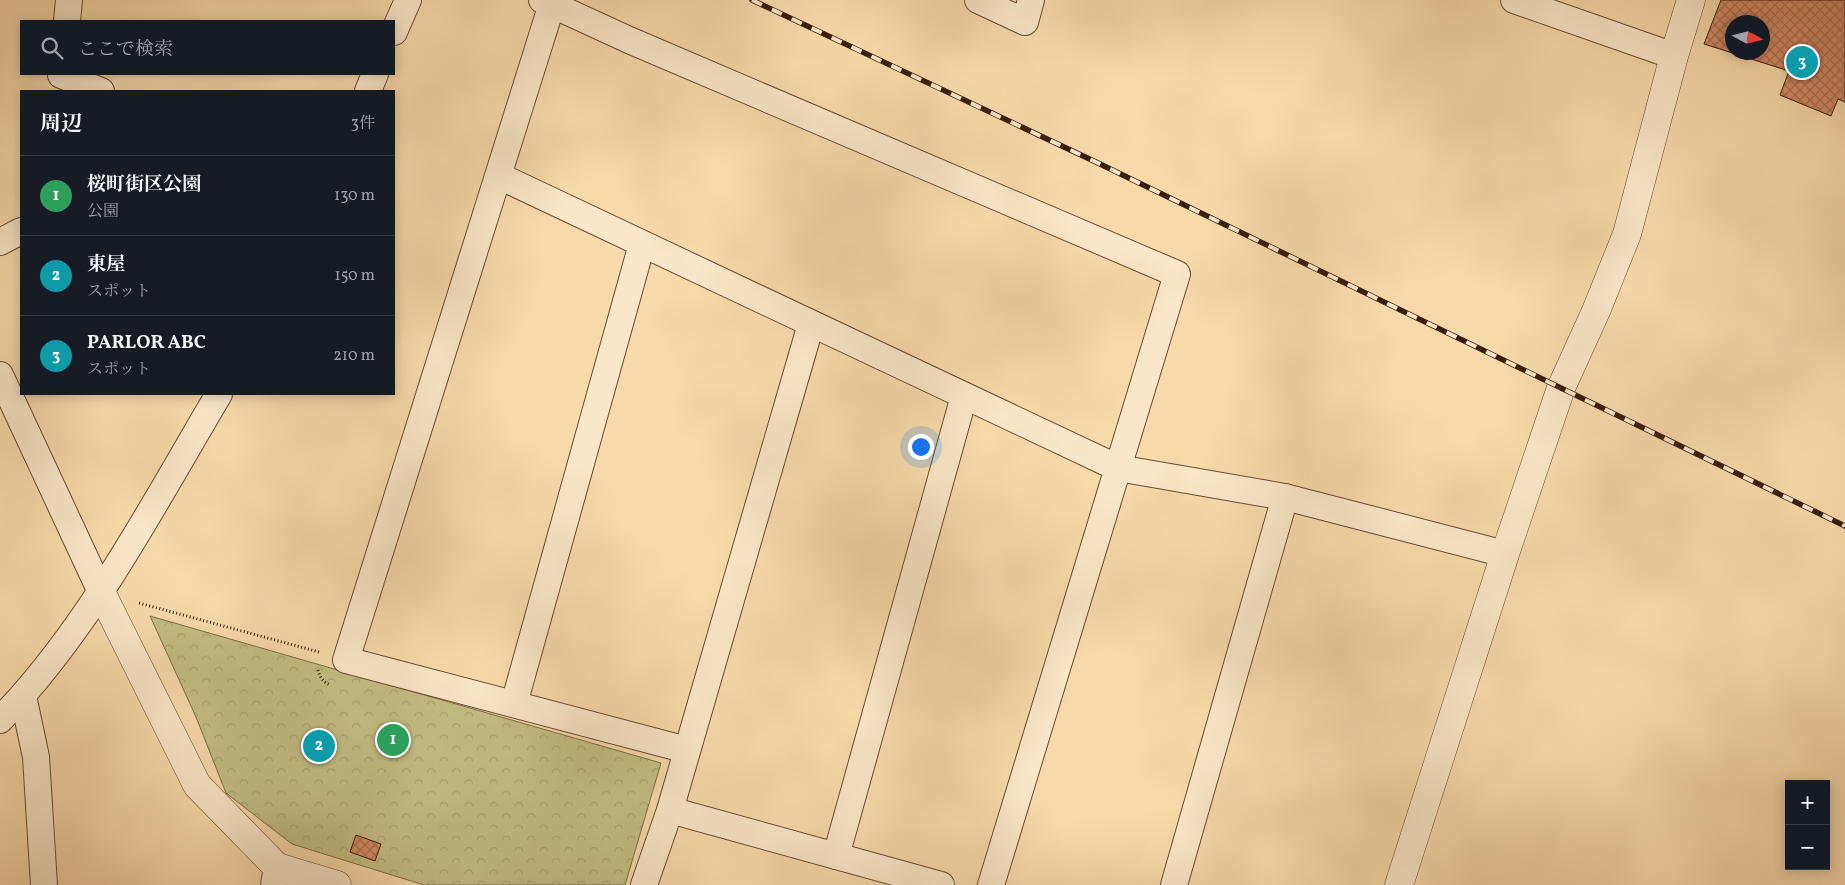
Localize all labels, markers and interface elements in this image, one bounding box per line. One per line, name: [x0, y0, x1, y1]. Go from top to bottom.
north arrow: [1725, 15, 1770, 60]
search box: [20, 20, 395, 75]
icon: search: [38, 34, 66, 62]
text: ここで検索: [78, 37, 173, 63]
pin: 3: [1786, 43, 1818, 81]
text: 周辺: [40, 110, 82, 139]
text: 3件: [351, 113, 375, 135]
text: 桜町街区公園: [87, 172, 201, 198]
text: 1: [53, 185, 59, 207]
text: 130 m: [334, 185, 375, 207]
text: 公園: [87, 201, 119, 223]
text: 東屋: [87, 252, 125, 278]
text: 2: [52, 265, 60, 287]
text: 150 m: [334, 265, 375, 287]
text: スポット: [87, 281, 151, 303]
text: PARLOR ABC: [87, 330, 206, 356]
text: 3: [52, 345, 60, 367]
text: 210 m: [333, 345, 375, 367]
text: スポット: [87, 359, 151, 381]
your location: [908, 434, 934, 460]
pin: 1: [377, 721, 409, 759]
pin: 2: [303, 727, 335, 765]
map controls: [1785, 780, 1830, 870]
button: +: [1785, 780, 1830, 825]
button: −: [1785, 825, 1830, 870]

